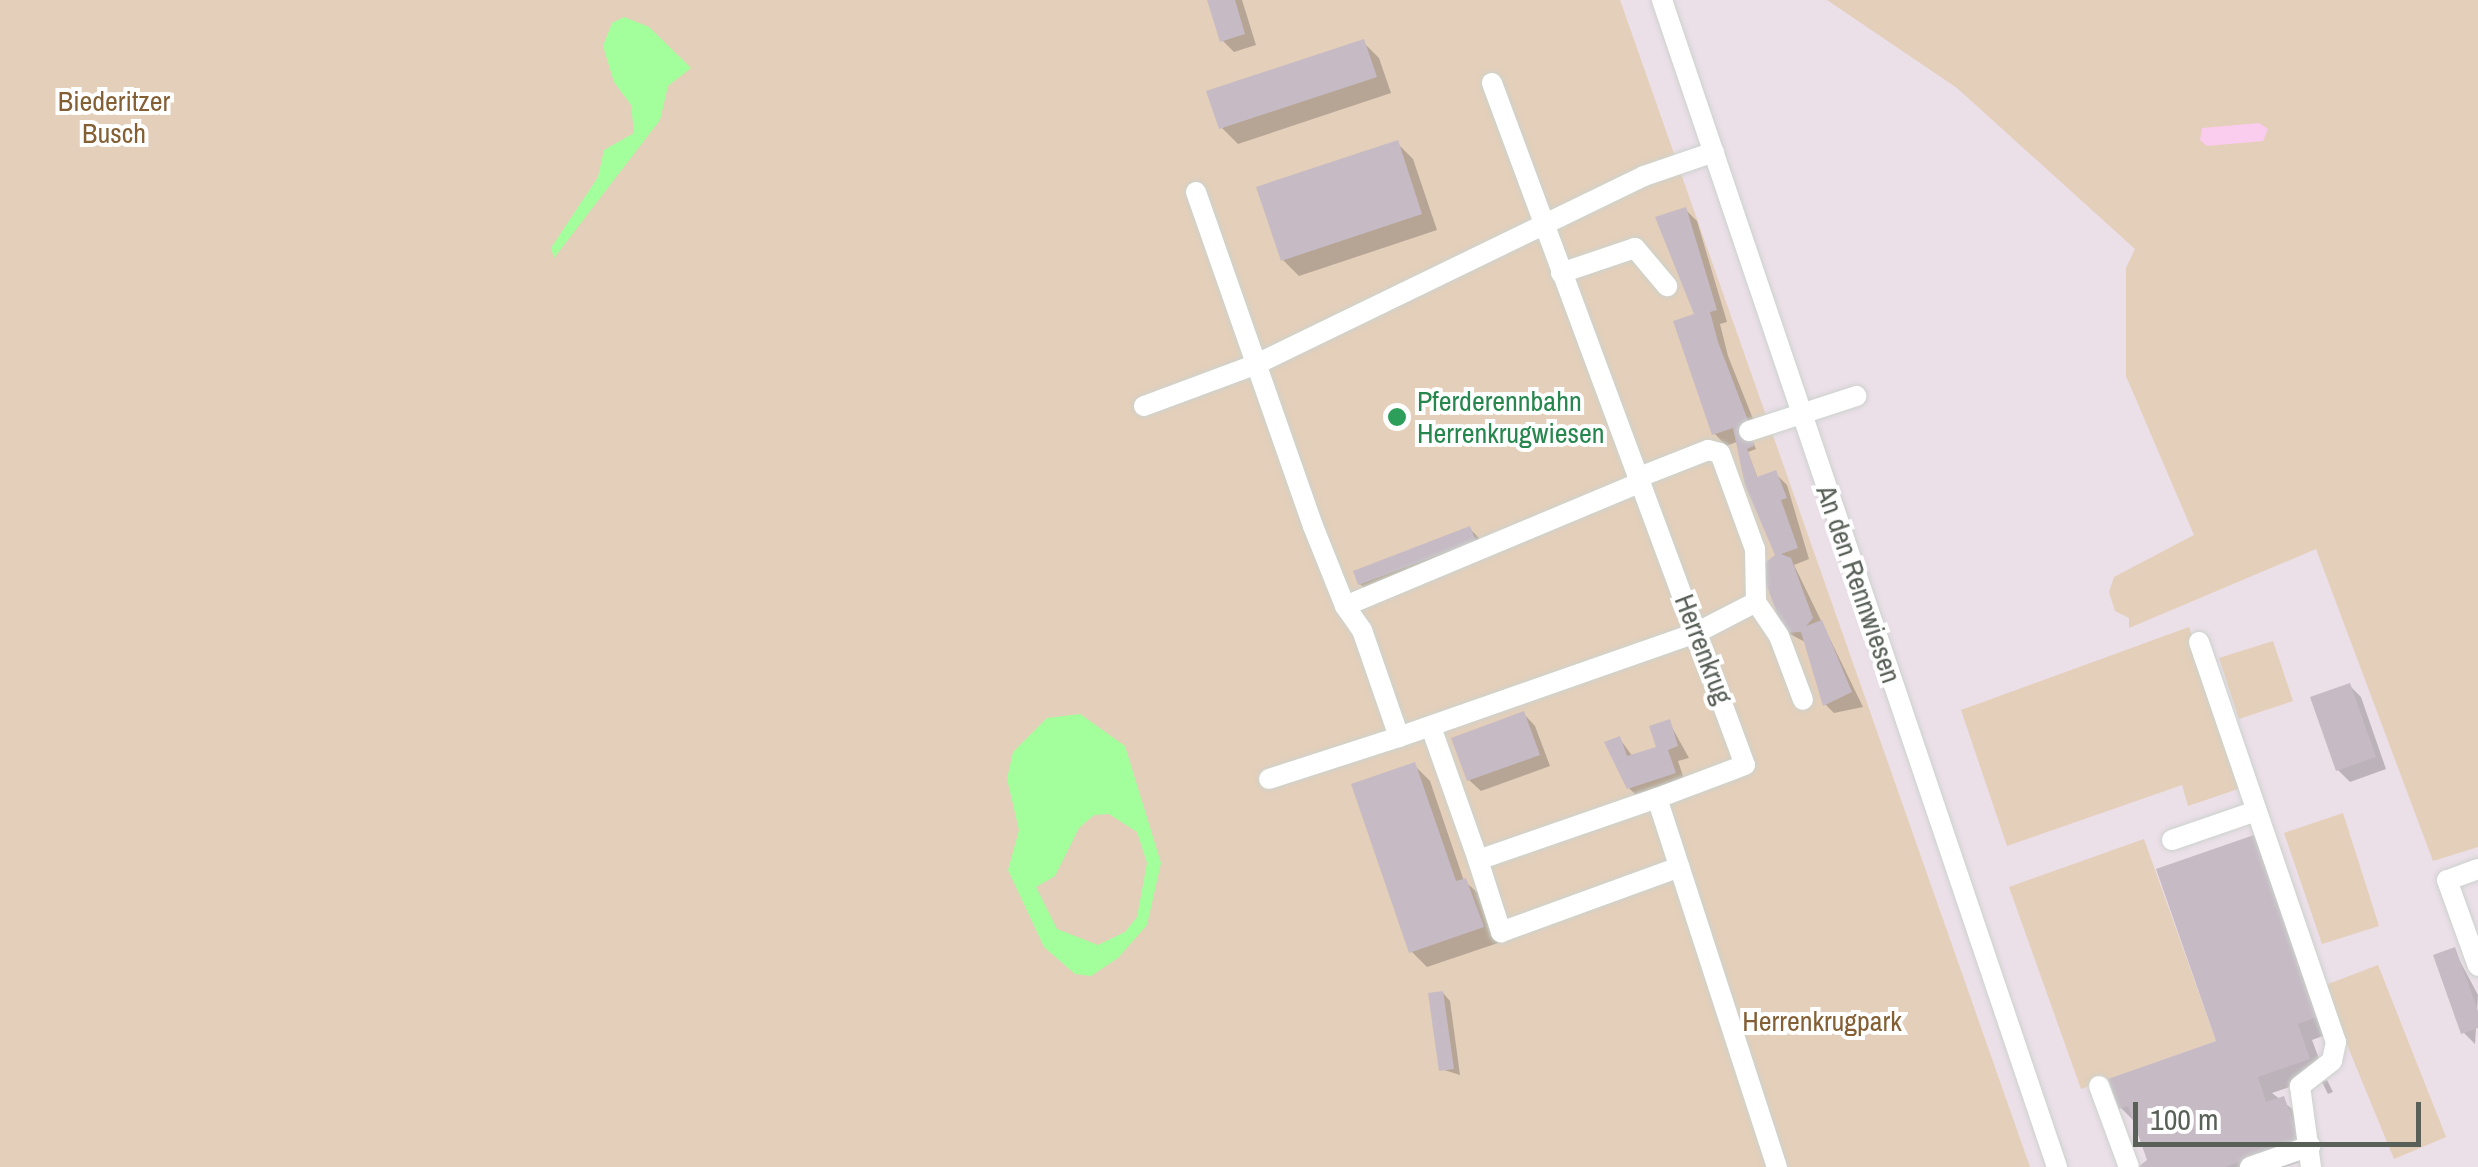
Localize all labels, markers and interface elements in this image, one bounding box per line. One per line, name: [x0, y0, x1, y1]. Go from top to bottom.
park label: Biederitzer Busch: [58, 84, 170, 150]
place label: Pferderennbahn Herrenkrugwiesen: [1417, 384, 1605, 450]
marker: Pferderennbahn Herrenkrugwiesen: [1386, 406, 1408, 428]
street label: An den Rennwiesen: [1809, 481, 1909, 687]
street label: Herrenkrug: [1668, 589, 1740, 709]
park label: Herrenkrugpark: [1742, 1004, 1902, 1038]
scale bar: [2138, 1082, 2426, 1144]
text: 100 m: [2150, 1099, 2218, 1139]

